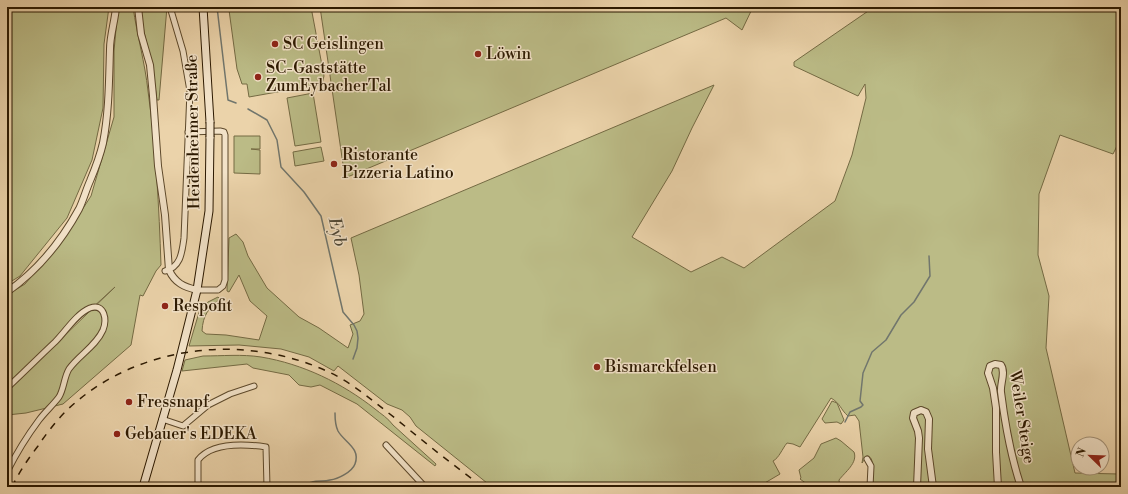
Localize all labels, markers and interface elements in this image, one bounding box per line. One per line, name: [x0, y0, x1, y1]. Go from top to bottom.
place label: SC Geislingen: [283, 34, 384, 54]
marker: SC Geislingen: [270, 39, 280, 49]
place label: Löwin: [486, 44, 532, 64]
marker: Löwin: [473, 49, 483, 59]
street label: Heidenheimer Straße: [182, 54, 204, 210]
place label: SC-Gaststätte ZumEybacherTal: [266, 58, 391, 96]
marker: SC-Gaststätte ZumEybacherTal: [253, 72, 263, 82]
place label: Ristorante Pizzeria Latino: [342, 145, 454, 183]
marker: Ristorante Pizzeria Latino: [329, 159, 339, 169]
water label: Eyb: [323, 214, 351, 249]
place label: Respofit: [173, 296, 233, 316]
marker: Respofit: [160, 301, 170, 311]
place label: Bismarckfelsen: [604, 357, 717, 377]
marker: Bismarckfelsen: [592, 362, 602, 372]
street label: Weiler Steige: [1005, 368, 1039, 465]
place label: Fressnapf: [137, 392, 210, 412]
marker: Fressnapf: [124, 397, 134, 407]
place label: Gebauer's EDEKA: [125, 424, 258, 444]
marker: Gebauer's EDEKA: [112, 429, 122, 439]
north arrow: [1070, 436, 1110, 476]
text: N: [1074, 445, 1090, 459]

